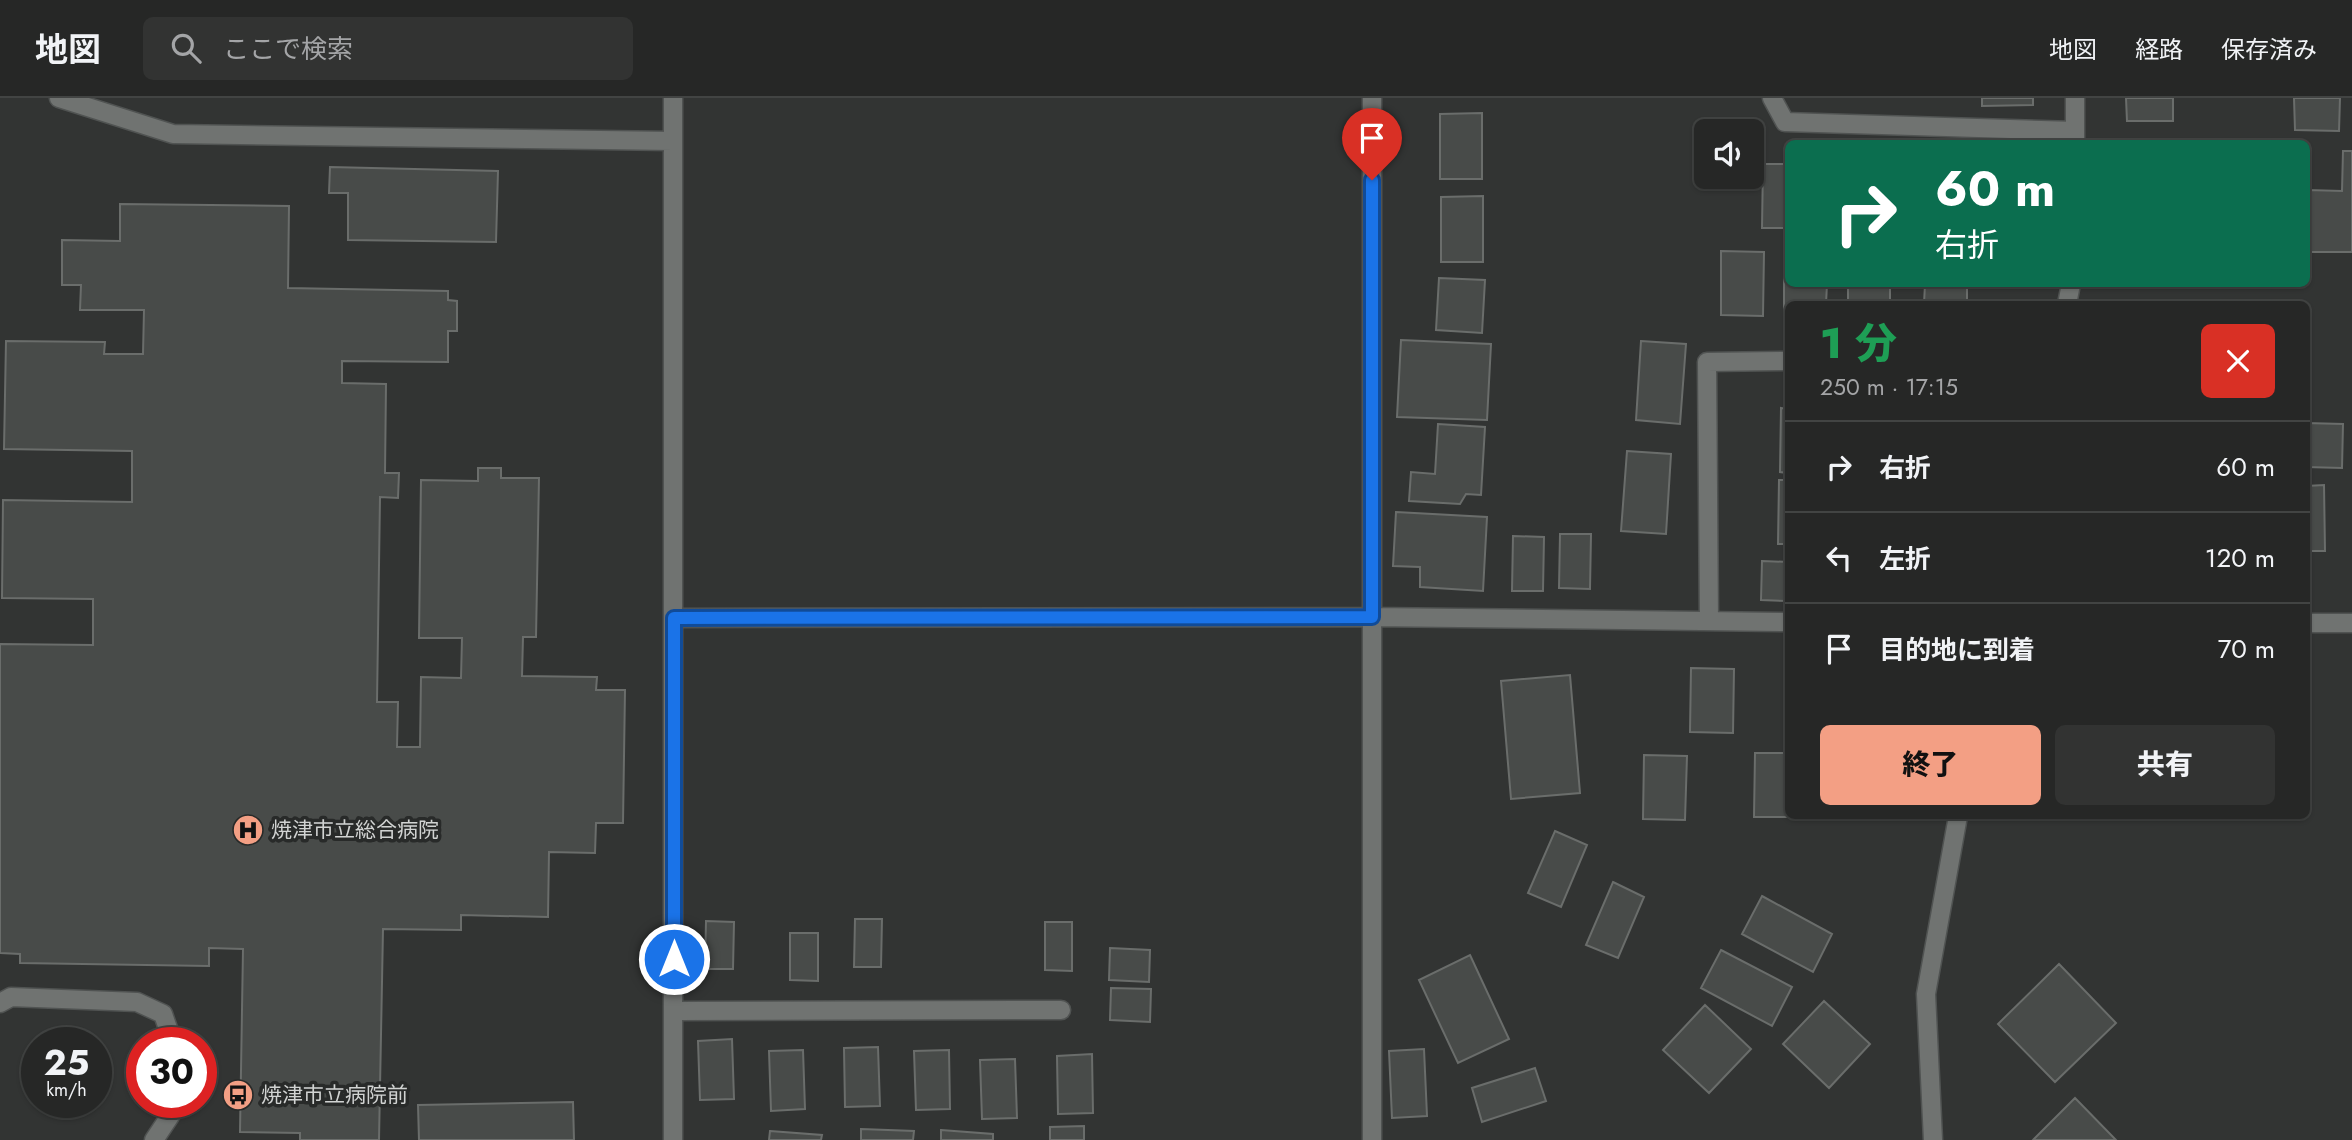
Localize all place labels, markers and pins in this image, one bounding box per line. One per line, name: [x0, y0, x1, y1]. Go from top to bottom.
pin: [1342, 108, 1402, 180]
hospital icon: 焼津市立総合病院: [231, 813, 265, 847]
place label: 焼津市立総合病院: [271, 815, 439, 845]
bus stop icon: 焼津市立病院前: [221, 1078, 255, 1112]
place label: 焼津市立病院前: [261, 1080, 408, 1110]

